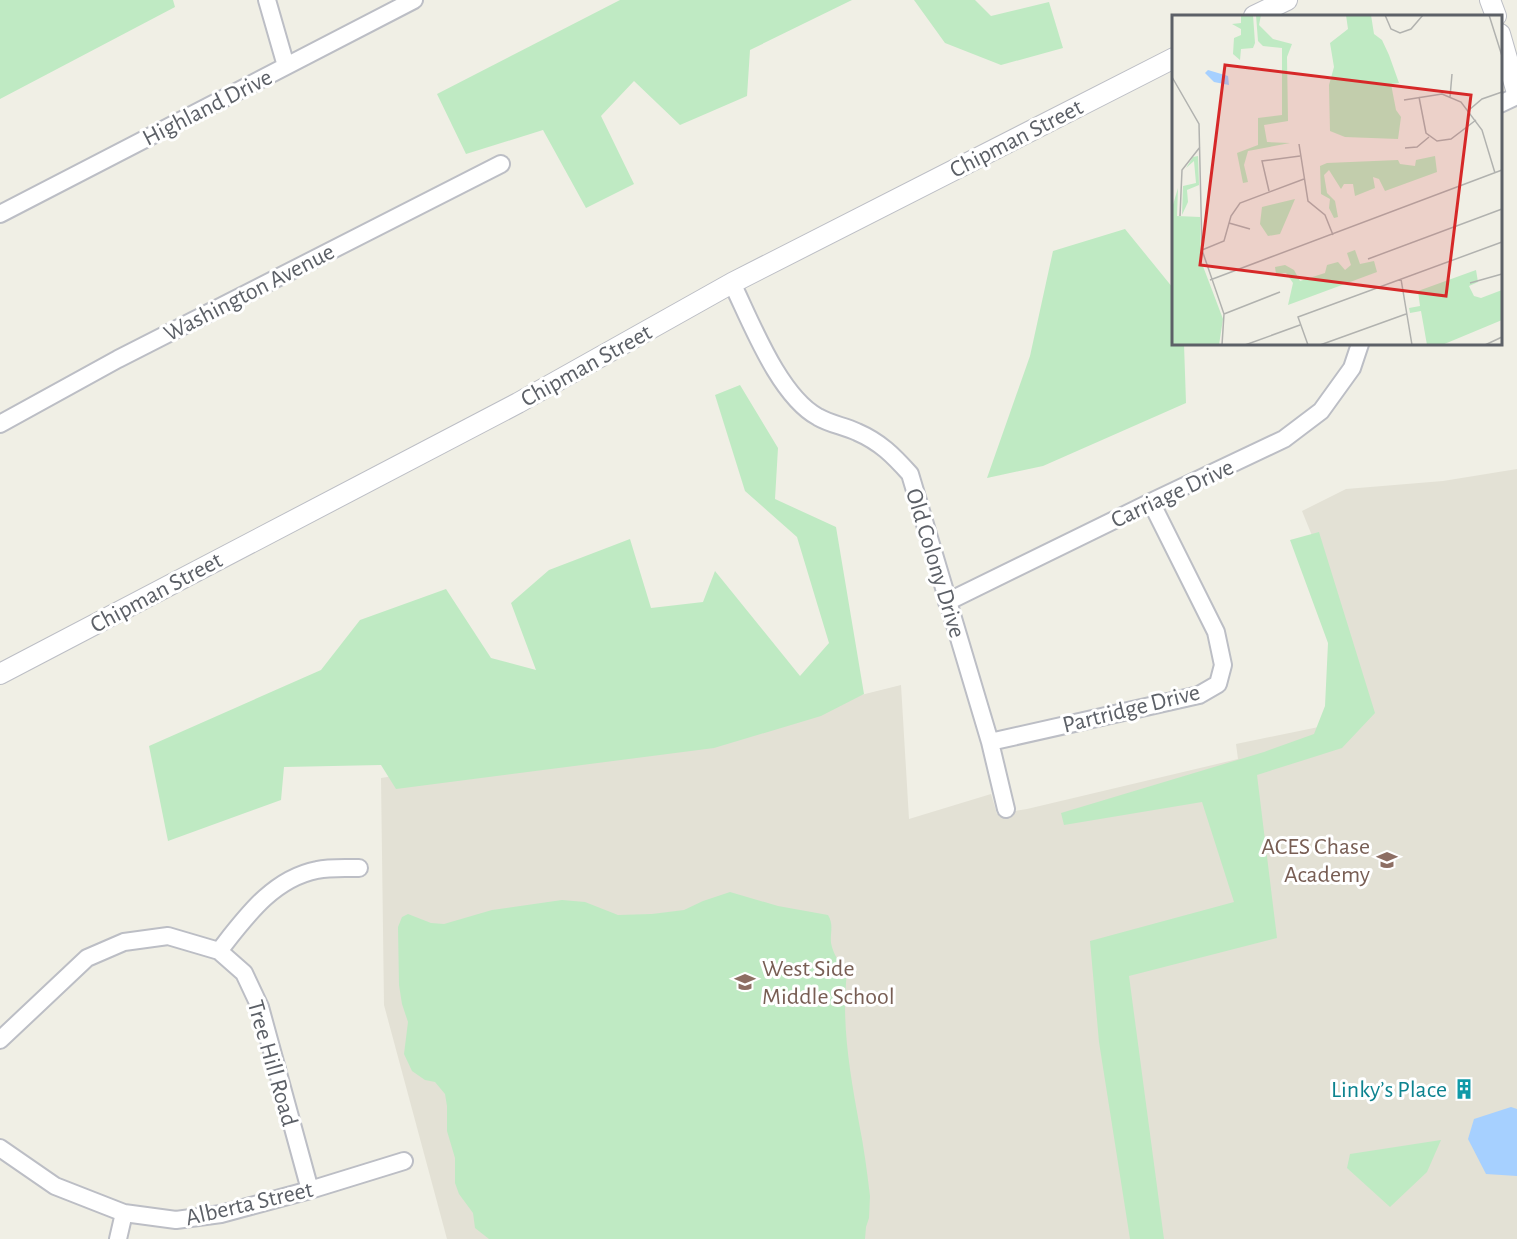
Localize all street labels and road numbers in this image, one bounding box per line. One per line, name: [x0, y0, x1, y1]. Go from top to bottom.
street label: Highland Drive: [139, 65, 276, 151]
street label: Chipman Street: [946, 95, 1087, 183]
street label: Washington Avenue: [160, 240, 338, 346]
street label: Chipman Street: [517, 320, 656, 412]
street label: Carriage Drive: [1107, 455, 1237, 533]
street label: Old Colony Drive: [901, 486, 969, 641]
street label: Chipman Street: [87, 548, 227, 638]
street label: Partridge Drive: [1060, 680, 1202, 738]
street label: Tree Hill Road: [243, 998, 301, 1129]
street label: Alberta Street: [183, 1178, 316, 1230]

